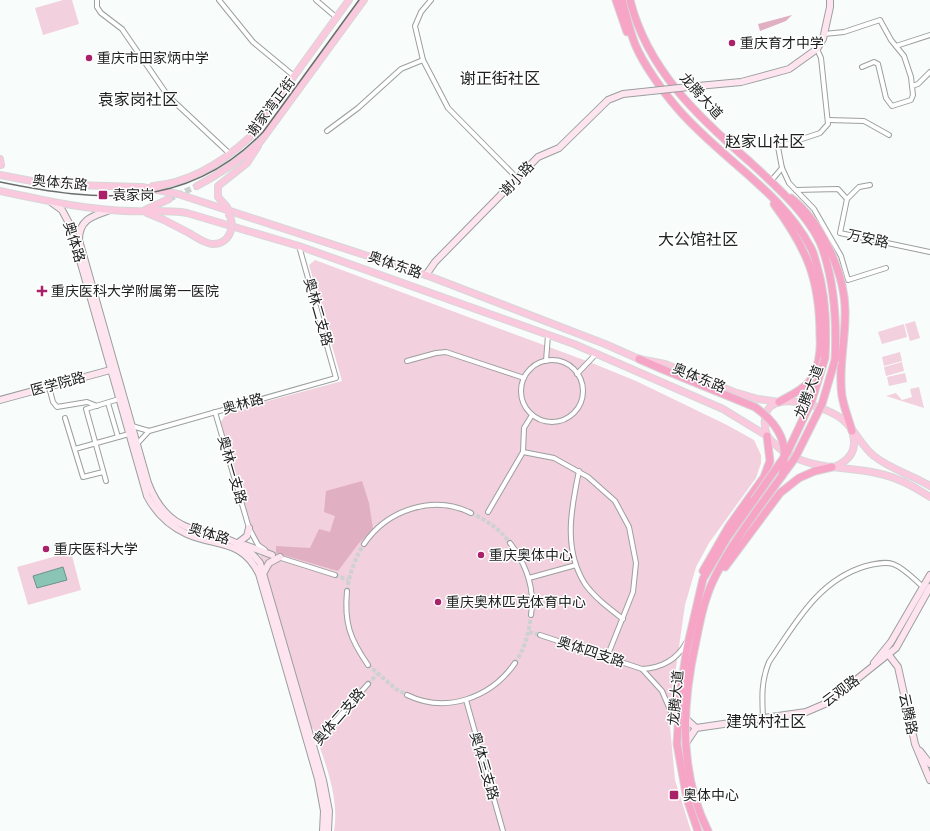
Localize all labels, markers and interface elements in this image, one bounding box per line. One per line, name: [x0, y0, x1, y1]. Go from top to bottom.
place label: 重庆育才中学: [740, 34, 824, 53]
marker: 重庆育才中学: [727, 38, 737, 48]
place label: 重庆市田家炳中学: [97, 49, 209, 68]
marker: 重庆市田家炳中学: [84, 53, 94, 63]
district label: 谢正街社区: [460, 68, 540, 90]
street label: 龙腾大道: [675, 69, 727, 123]
street label: 谢家湾正街: [242, 73, 300, 141]
district label: 袁家岗社区: [98, 89, 178, 111]
district label: 赵家山社区: [725, 131, 805, 153]
street label: 谢小路: [496, 157, 538, 201]
street label: 奥体东路: [31, 171, 89, 195]
place label: 袁家岗: [112, 186, 154, 205]
marker: 袁家岗: [97, 189, 109, 201]
street label: 奥体路: [59, 219, 89, 265]
street label: 万安路: [845, 225, 891, 253]
district label: 大公馆社区: [658, 229, 738, 251]
street label: 奥体东路: [365, 247, 425, 283]
street label: 奥林二支路: [299, 276, 337, 348]
place label: 重庆医科大学附属第一医院: [51, 282, 219, 301]
marker: 重庆医科大学附属第一医院: [36, 285, 48, 297]
street label: 奥体东路: [669, 359, 729, 397]
street label: 龙腾大道: [790, 362, 828, 422]
street label: 医学院路: [28, 368, 88, 400]
street label: 奥林路: [220, 389, 266, 419]
street label: 奥林一支路: [213, 434, 251, 506]
street label: 奥体路: [186, 519, 232, 549]
place label: 重庆医科大学: [54, 540, 138, 559]
marker: 重庆医科大学: [41, 544, 51, 554]
place label: 重庆奥体中心: [489, 546, 573, 565]
marker: 重庆奥体中心: [476, 550, 486, 560]
place label: 重庆奥林匹克体育中心: [446, 593, 586, 612]
marker: 重庆奥林匹克体育中心: [433, 597, 443, 607]
street label: 奥体四支路: [555, 632, 627, 672]
street label: 龙腾大道: [664, 669, 688, 727]
street label: 云观路: [819, 671, 863, 711]
street label: 奥体二支路: [309, 684, 369, 750]
street label: 云腾路: [894, 691, 922, 737]
district label: 建筑村社区: [726, 711, 806, 733]
street label: 奥体三支路: [465, 730, 503, 802]
place label: 奥体中心: [683, 786, 739, 805]
marker: 奥体中心: [668, 789, 680, 801]

